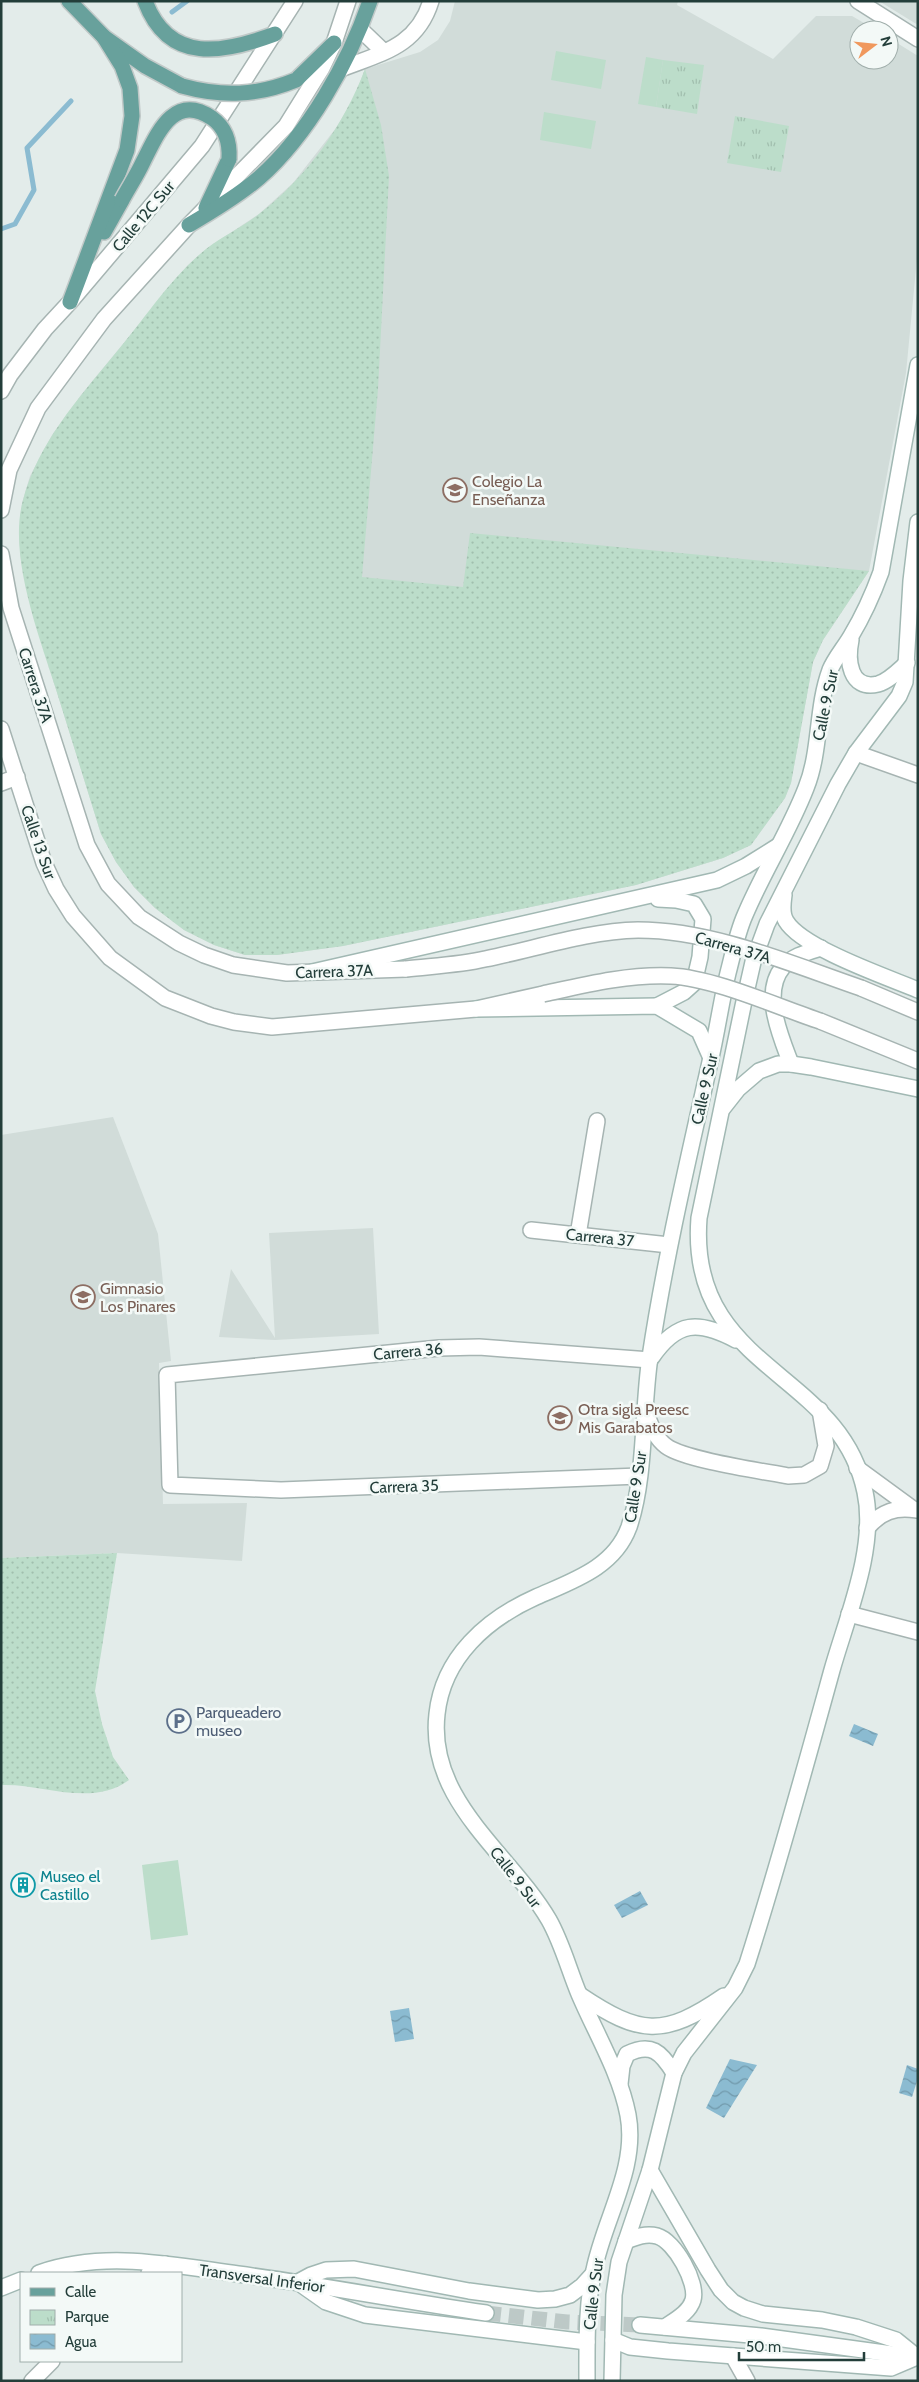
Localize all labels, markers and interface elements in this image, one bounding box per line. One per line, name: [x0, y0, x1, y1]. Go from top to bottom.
north arrow: [849, 20, 899, 70]
text: N: [876, 34, 897, 49]
street label: Calle 12C Sur: [108, 176, 179, 256]
place label: Colegio La Enseñanza: [472, 472, 546, 509]
school or university icon: Colegio La Enseñanza: [442, 477, 468, 503]
street label: Carrera 37A: [14, 645, 57, 725]
street label: Calle 9 Sur: [809, 667, 842, 742]
street label: Calle 13 Sur: [17, 803, 60, 883]
street label: Carrera 37A: [693, 928, 773, 967]
street label: Carrera 37A: [295, 961, 373, 982]
street label: Calle 9 Sur: [687, 1051, 722, 1126]
street label: Carrera 37: [565, 1224, 635, 1251]
place label: Gimnasio Los Pinares: [100, 1279, 176, 1316]
school or university icon: Gimnasio Los Pinares: [70, 1284, 96, 1310]
street label: Carrera 36: [373, 1339, 444, 1364]
place label: Otra sigla Preesc Mis Garabatos: [578, 1400, 689, 1437]
school or university icon: Otra sigla Preesc Mis Garabatos: [547, 1405, 573, 1431]
street label: Calle 9 Sur: [620, 1449, 651, 1524]
street label: Carrera 35: [369, 1476, 439, 1497]
place label: Parqueadero museo: [196, 1703, 282, 1740]
parking icon: Parqueadero museo: [166, 1708, 192, 1734]
street label: Calle 9 Sur: [486, 1843, 546, 1912]
place label: Museo el Castillo: [40, 1867, 101, 1904]
building icon: Museo el Castillo: [10, 1872, 36, 1898]
street label: Calle 9 Sur: [580, 2256, 607, 2331]
street label: Transversal Inferior: [198, 2260, 327, 2297]
legend: [20, 2272, 182, 2362]
text: Calle: [65, 2283, 96, 2301]
text: Parque: [65, 2308, 109, 2326]
scale bar: [739, 2330, 864, 2362]
text: Agua: [65, 2333, 97, 2351]
text: 50 m: [746, 2338, 781, 2356]

